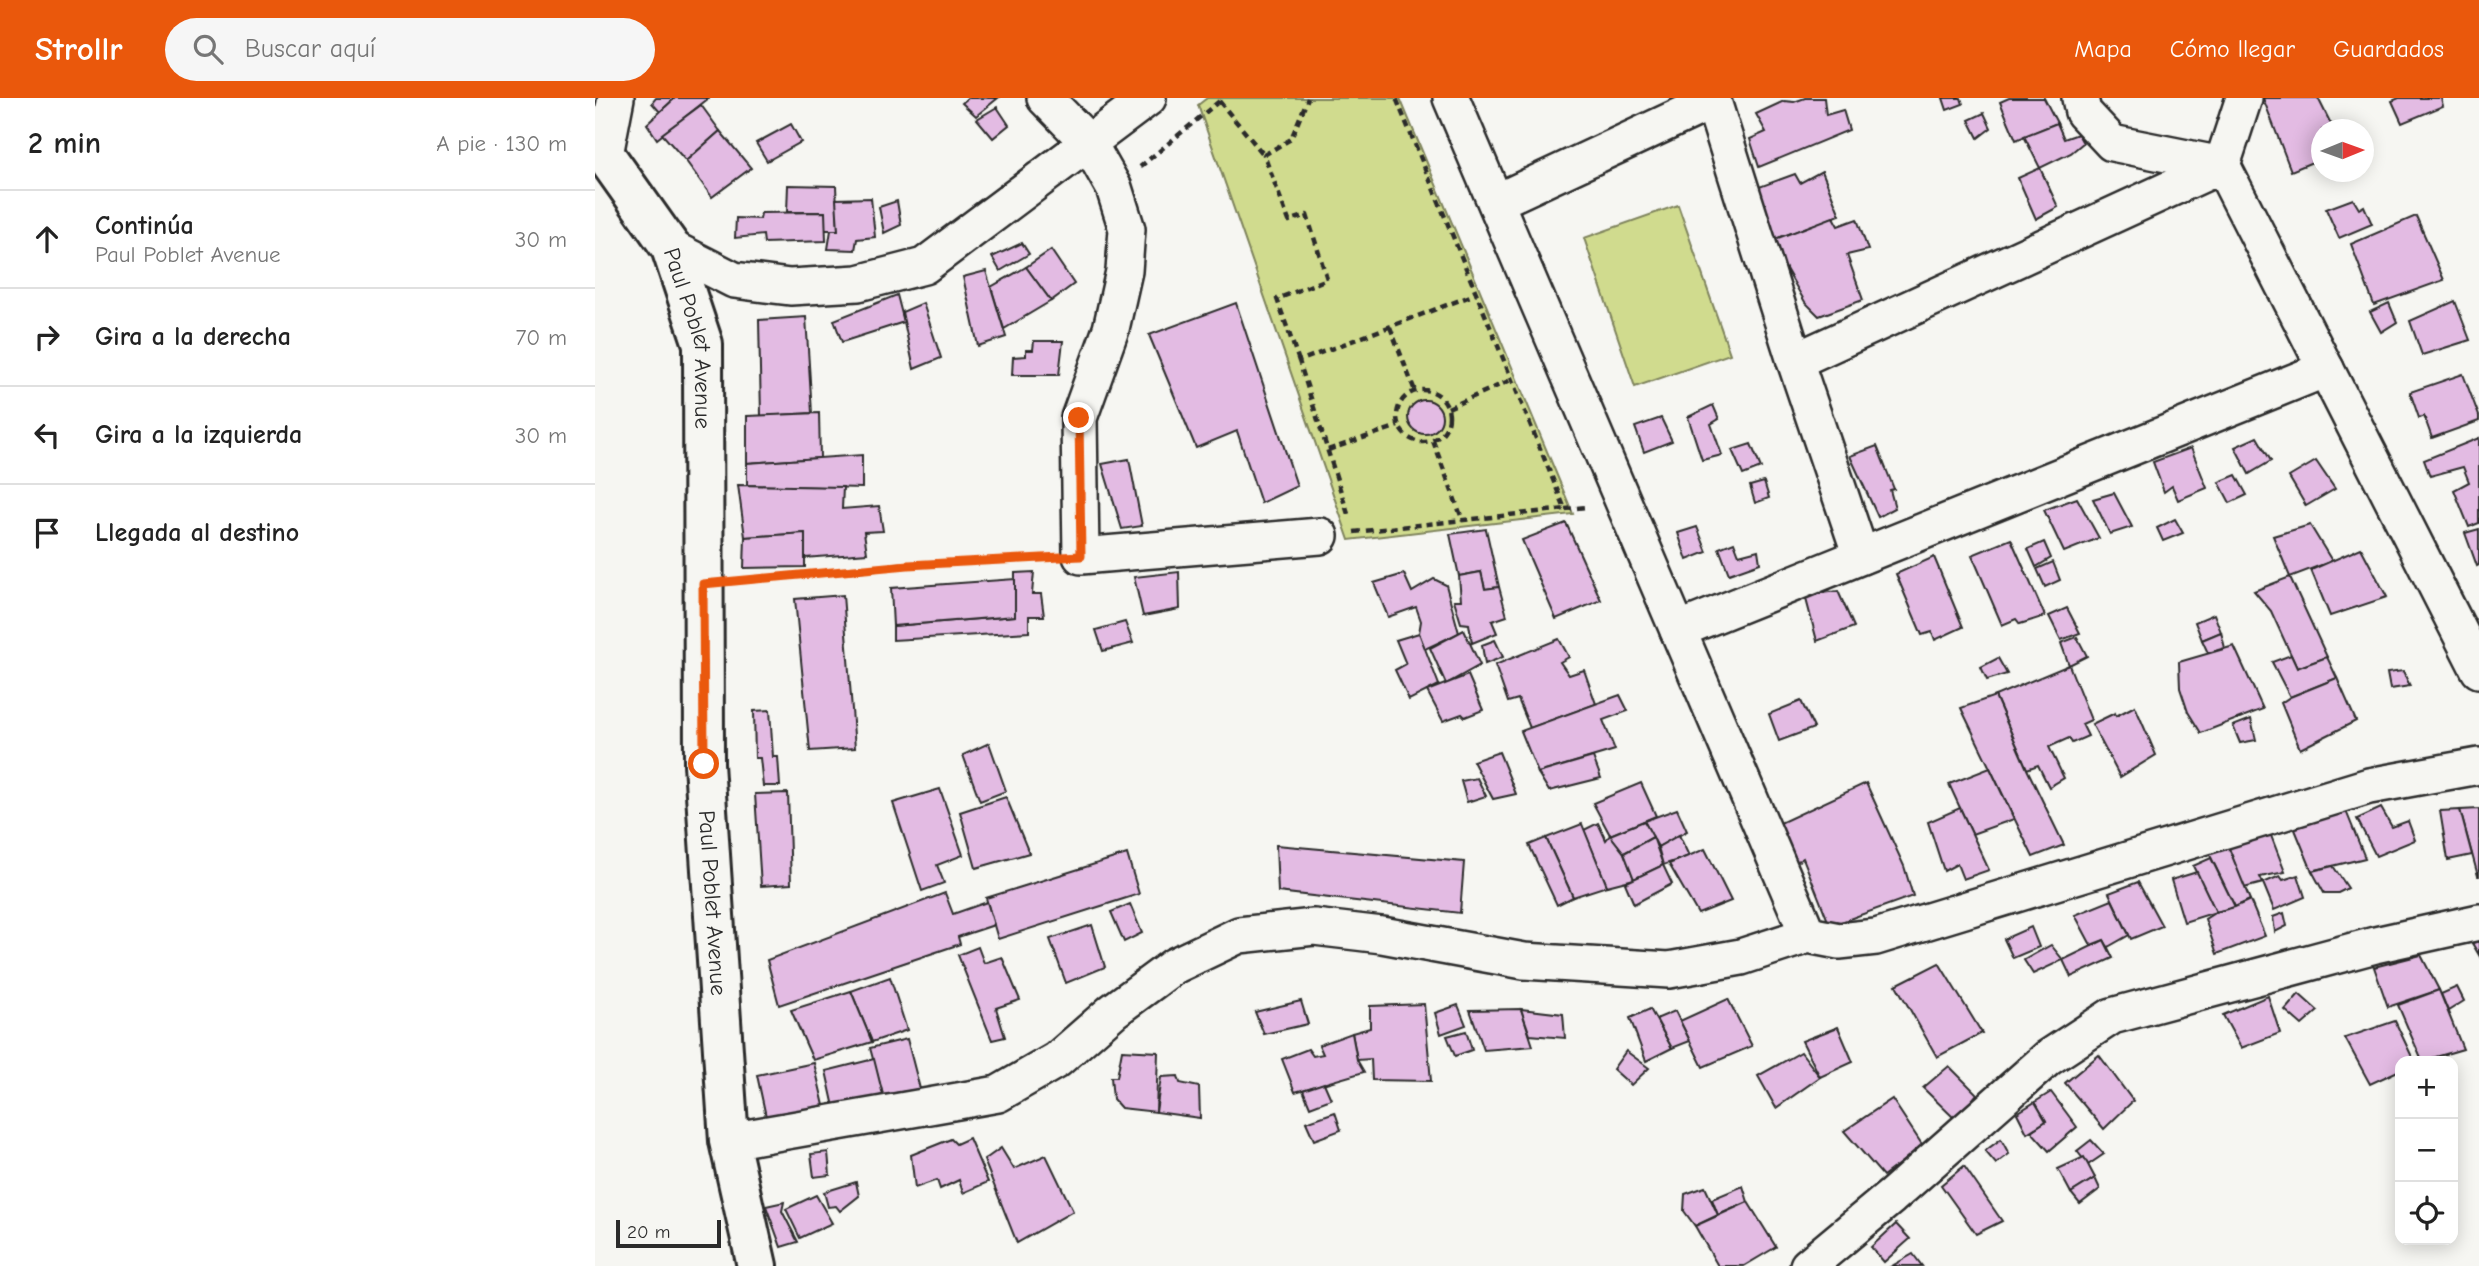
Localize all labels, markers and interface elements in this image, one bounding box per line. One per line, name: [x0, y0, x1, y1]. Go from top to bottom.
search box: [165, 18, 655, 81]
text: Strollr: [35, 30, 123, 68]
icon: search: [189, 30, 227, 68]
text: Buscar aquí: [245, 34, 376, 64]
text: Mapa: [2074, 35, 2132, 63]
text: Cómo llegar: [2170, 35, 2295, 63]
text: Guardados: [2333, 35, 2444, 63]
north arrow: [2311, 119, 2374, 182]
text: 2 min: [28, 126, 101, 161]
text: A pie · 130 m: [436, 130, 567, 157]
text: Continúa: [95, 211, 194, 241]
icon: ahead: [28, 220, 66, 258]
text: 30 m: [515, 226, 567, 253]
text: Paul Poblet Avenue: [95, 241, 281, 268]
street label: Paul Poblet Avenue: [658, 244, 716, 429]
icon: right: [28, 318, 66, 356]
text: Gira a la derecha: [95, 322, 291, 352]
text: 70 m: [515, 324, 567, 351]
route end: [1063, 402, 1094, 433]
icon: left: [28, 416, 66, 454]
text: Gira a la izquierda: [95, 420, 302, 450]
text: 30 m: [515, 422, 567, 449]
icon: arrive: [28, 514, 66, 552]
text: Llegada al destino: [95, 518, 299, 548]
route start: [688, 748, 719, 779]
street label: Paul Poblet Avenue: [693, 809, 732, 996]
map controls: [2395, 1056, 2458, 1245]
button: +: [2395, 1056, 2458, 1119]
button: −: [2395, 1119, 2458, 1182]
button: locate: [2395, 1182, 2458, 1245]
scale bar: [616, 1217, 721, 1249]
text: 20 m: [627, 1221, 671, 1243]

